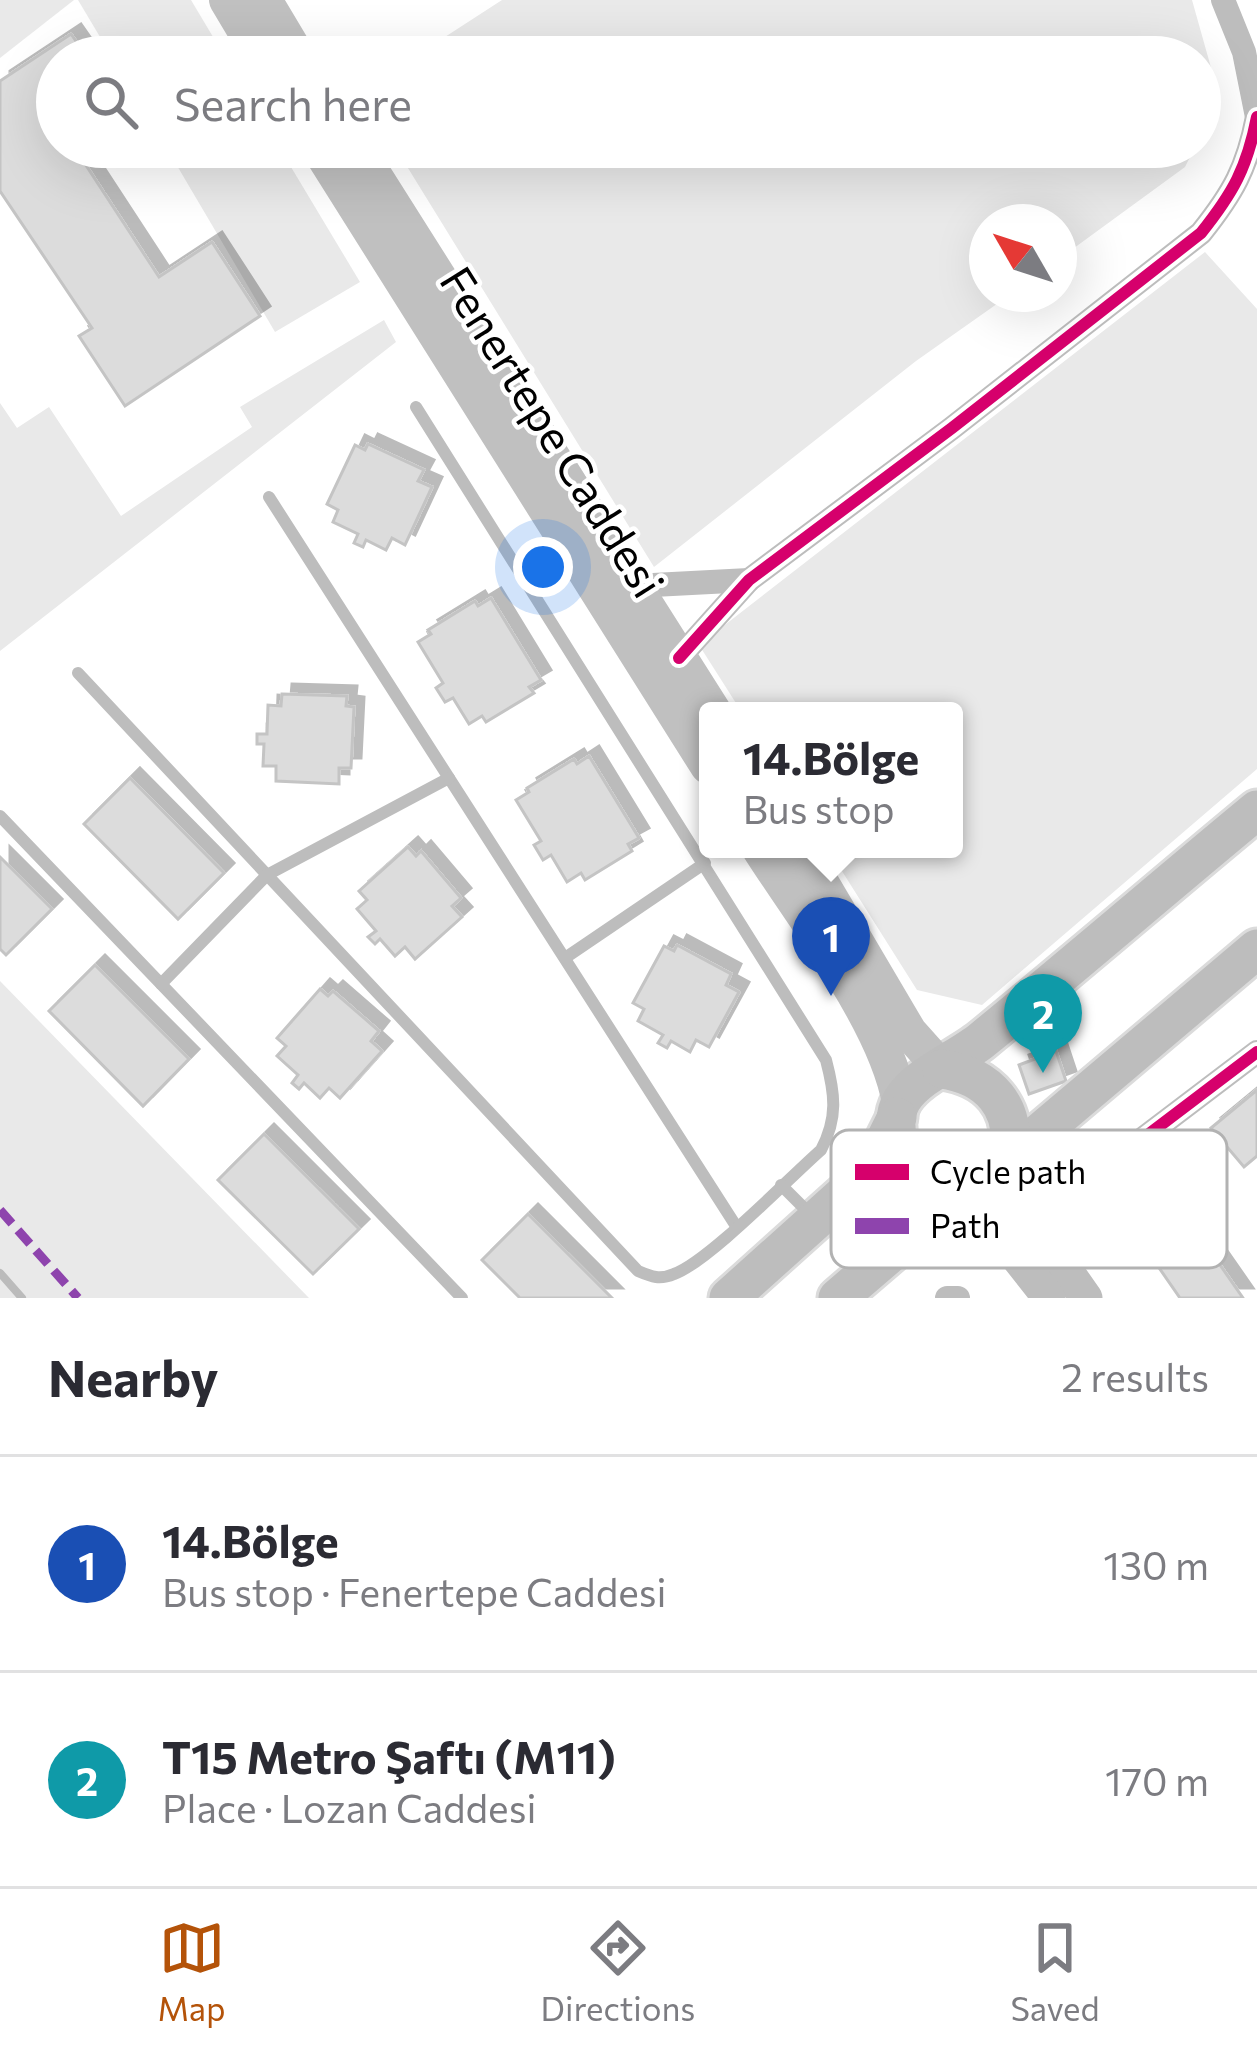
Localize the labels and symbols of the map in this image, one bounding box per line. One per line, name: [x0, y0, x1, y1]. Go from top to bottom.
north arrow: [969, 204, 1077, 312]
street label: Fenertepe Caddesi: [430, 256, 678, 606]
your location: [513, 537, 573, 597]
pin: 1: [792, 897, 870, 996]
pin: 2: [1004, 974, 1082, 1073]
legend: [831, 1130, 1227, 1268]
text: Cycle path: [930, 1150, 1086, 1191]
text: Path: [930, 1204, 1000, 1245]

